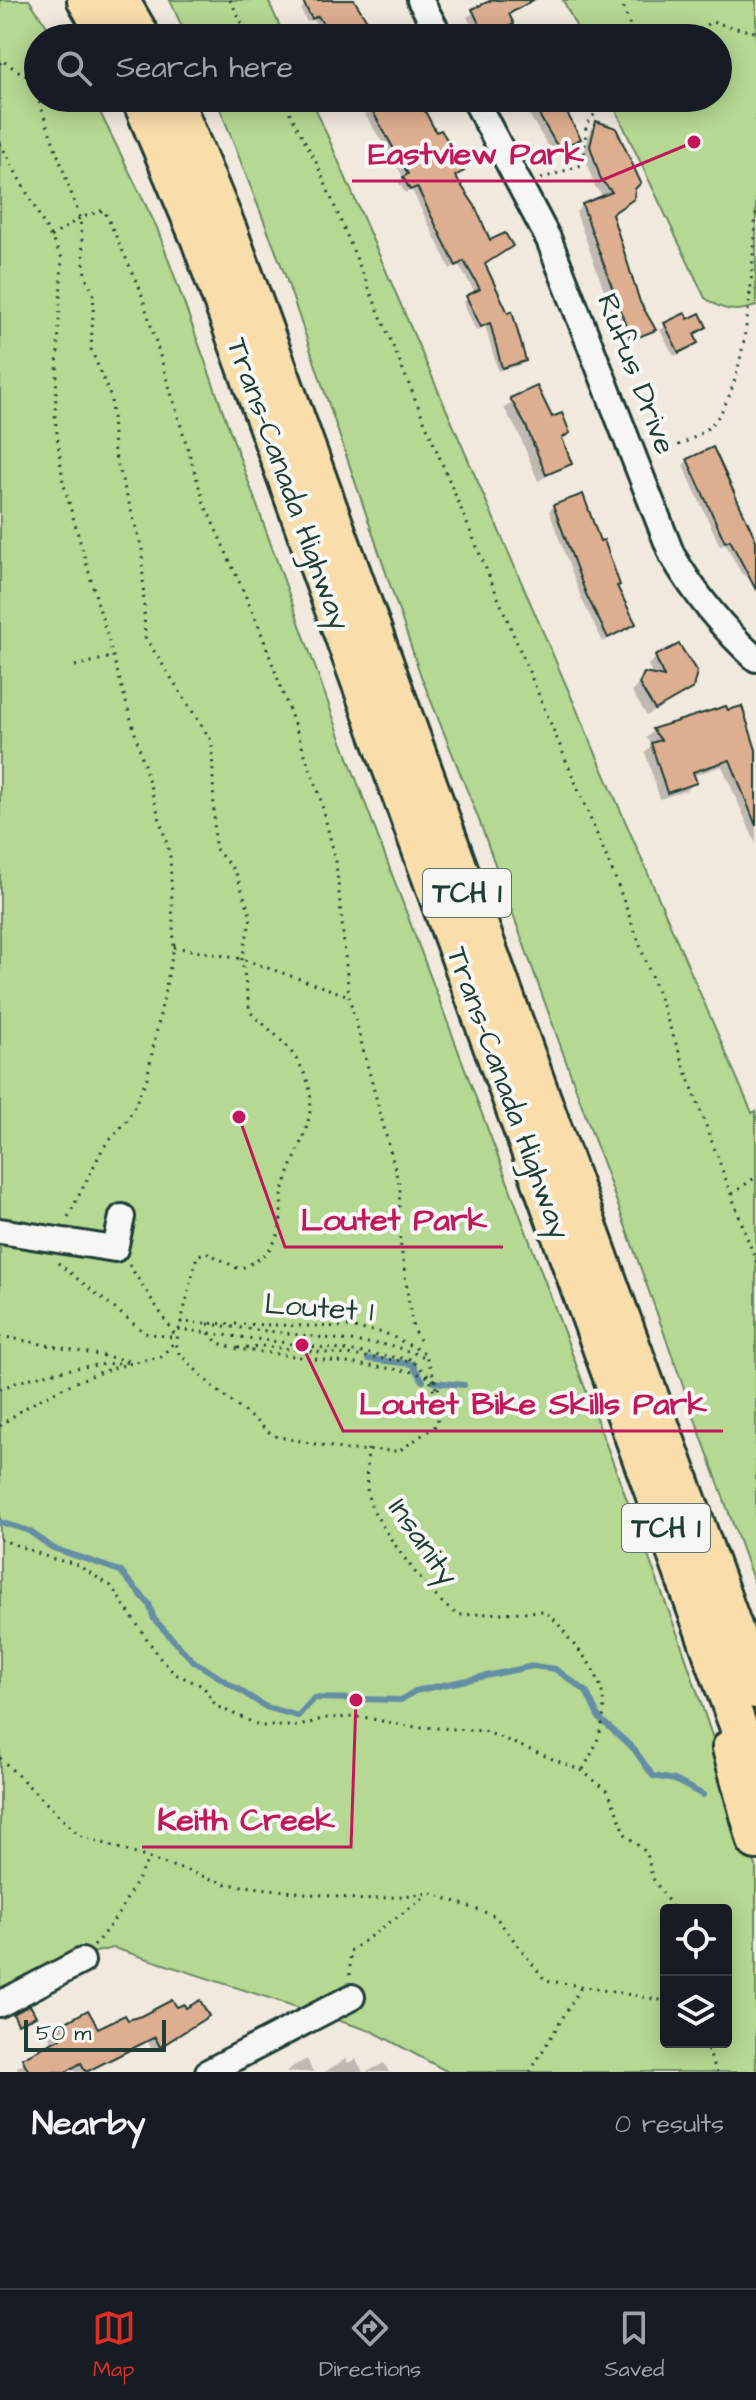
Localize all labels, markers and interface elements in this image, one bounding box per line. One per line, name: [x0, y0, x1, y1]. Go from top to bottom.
search box: [24, 24, 732, 112]
icon: search: [52, 46, 96, 90]
text: Search here: [116, 47, 293, 89]
callout: Eastview Park: [352, 125, 600, 181]
text: Eastview Park: [368, 132, 584, 177]
street label: Rufus Drive: [586, 288, 686, 460]
street label: Trans-Canada Highway: [215, 332, 360, 636]
road number: TCH 1: [423, 869, 511, 917]
street label: Trans-Canada Highway: [435, 941, 580, 1245]
callout: Loutet Park: [285, 1191, 503, 1247]
text: Loutet Park: [301, 1198, 488, 1243]
street label: Loutet 1: [263, 1283, 375, 1333]
callout: Loutet Bike Skills Park: [343, 1375, 723, 1431]
text: Loutet Bike Skills Park: [359, 1382, 707, 1427]
street label: Insanity: [377, 1490, 468, 1595]
road number: TCH 1: [622, 1504, 710, 1552]
callout: Keith Creek: [142, 1791, 351, 1847]
text: Keith Creek: [157, 1798, 335, 1843]
map controls: [660, 1904, 732, 2048]
button: locate: [660, 1904, 732, 1976]
button: layers: [660, 1976, 732, 2048]
scale bar: [24, 2016, 166, 2052]
text: 50 m: [36, 2018, 91, 2049]
text: Nearby: [32, 2100, 146, 2148]
text: 0 results: [615, 2106, 724, 2142]
tab: Map: [92, 2306, 136, 2385]
tab: Directions: [319, 2306, 421, 2385]
tab: Saved: [604, 2306, 664, 2385]

